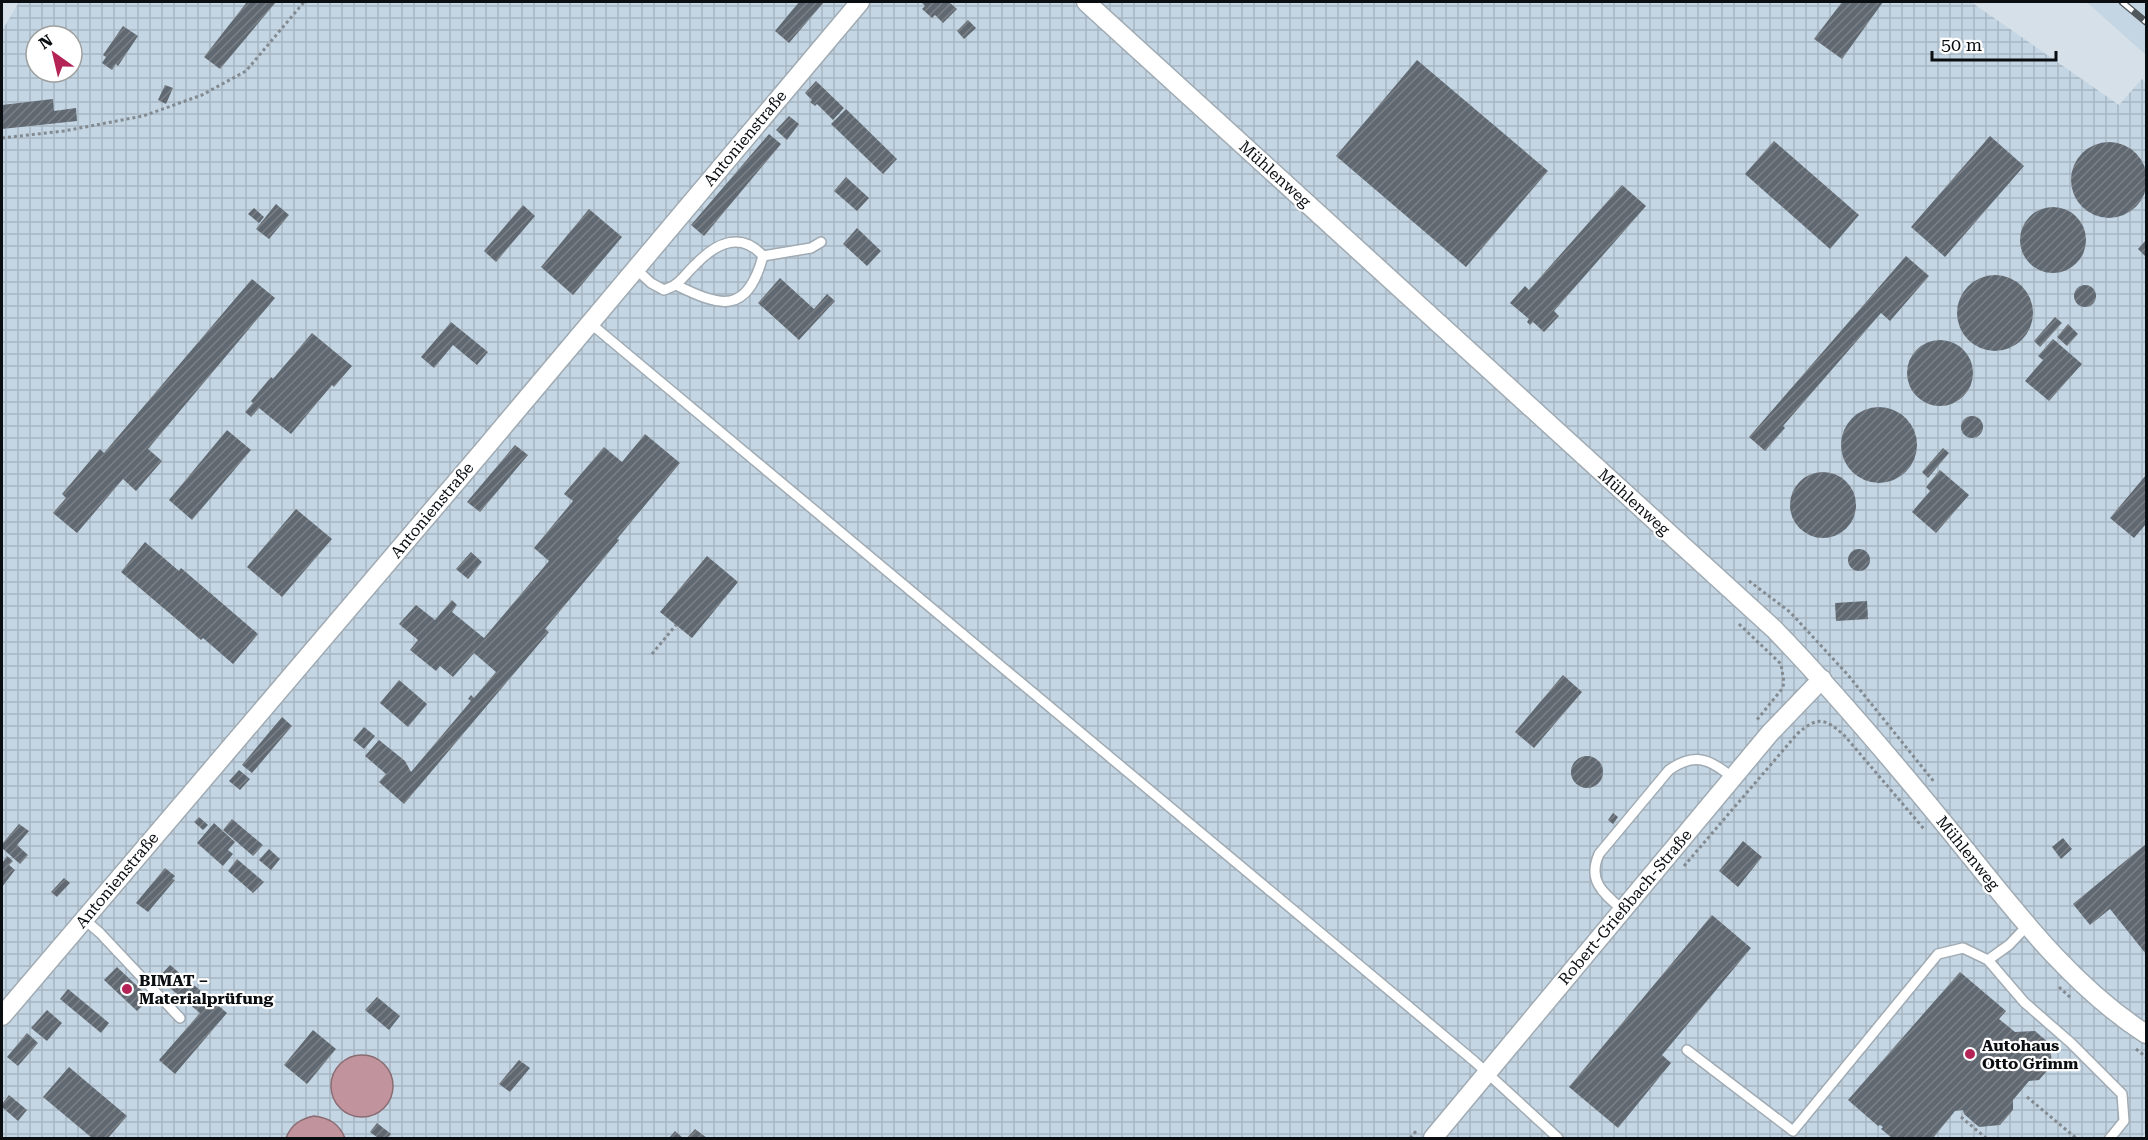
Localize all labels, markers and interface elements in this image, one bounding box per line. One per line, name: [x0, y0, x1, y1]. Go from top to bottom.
north arrow: [24, 24, 84, 84]
scale bar: [1932, 24, 2056, 62]
text: N: [35, 31, 56, 53]
text: 50 m: [1941, 34, 1982, 55]
street label: Antonienstraße: [699, 86, 791, 190]
street label: Mühlenweg: [1235, 137, 1315, 212]
street label: Antonienstraße: [386, 458, 478, 562]
street label: Mühlenweg: [1594, 465, 1674, 540]
street label: Mühlenweg: [1932, 812, 2004, 895]
street label: Robert-Grießbach-Straße: [1554, 825, 1696, 989]
street label: Antonienstraße: [71, 828, 163, 932]
place label: BIMAT – Materialprüfung: [139, 971, 273, 1008]
marker: BIMAT – Materialprüfung: [120, 982, 134, 996]
place label: Autohaus Otto Grimm: [1982, 1036, 2079, 1073]
marker: Autohaus Otto Grimm: [1963, 1047, 1977, 1061]

